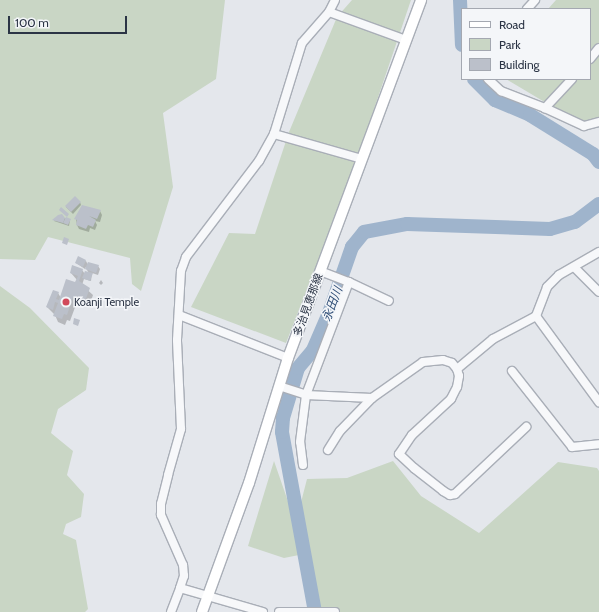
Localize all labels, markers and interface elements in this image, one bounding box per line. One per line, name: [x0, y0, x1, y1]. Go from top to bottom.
scale bar: [10, 8, 129, 34]
legend: [461, 8, 591, 80]
text: 100 m: [15, 15, 49, 30]
text: Road: [499, 17, 525, 32]
text: Park: [499, 37, 521, 52]
text: Building: [499, 57, 540, 72]
street label: 多治見恵那線: [291, 272, 325, 338]
water label: 永田川: [319, 285, 345, 323]
place label: Koanji Temple: [74, 295, 139, 309]
marker: Koanji Temple: [61, 297, 71, 307]

